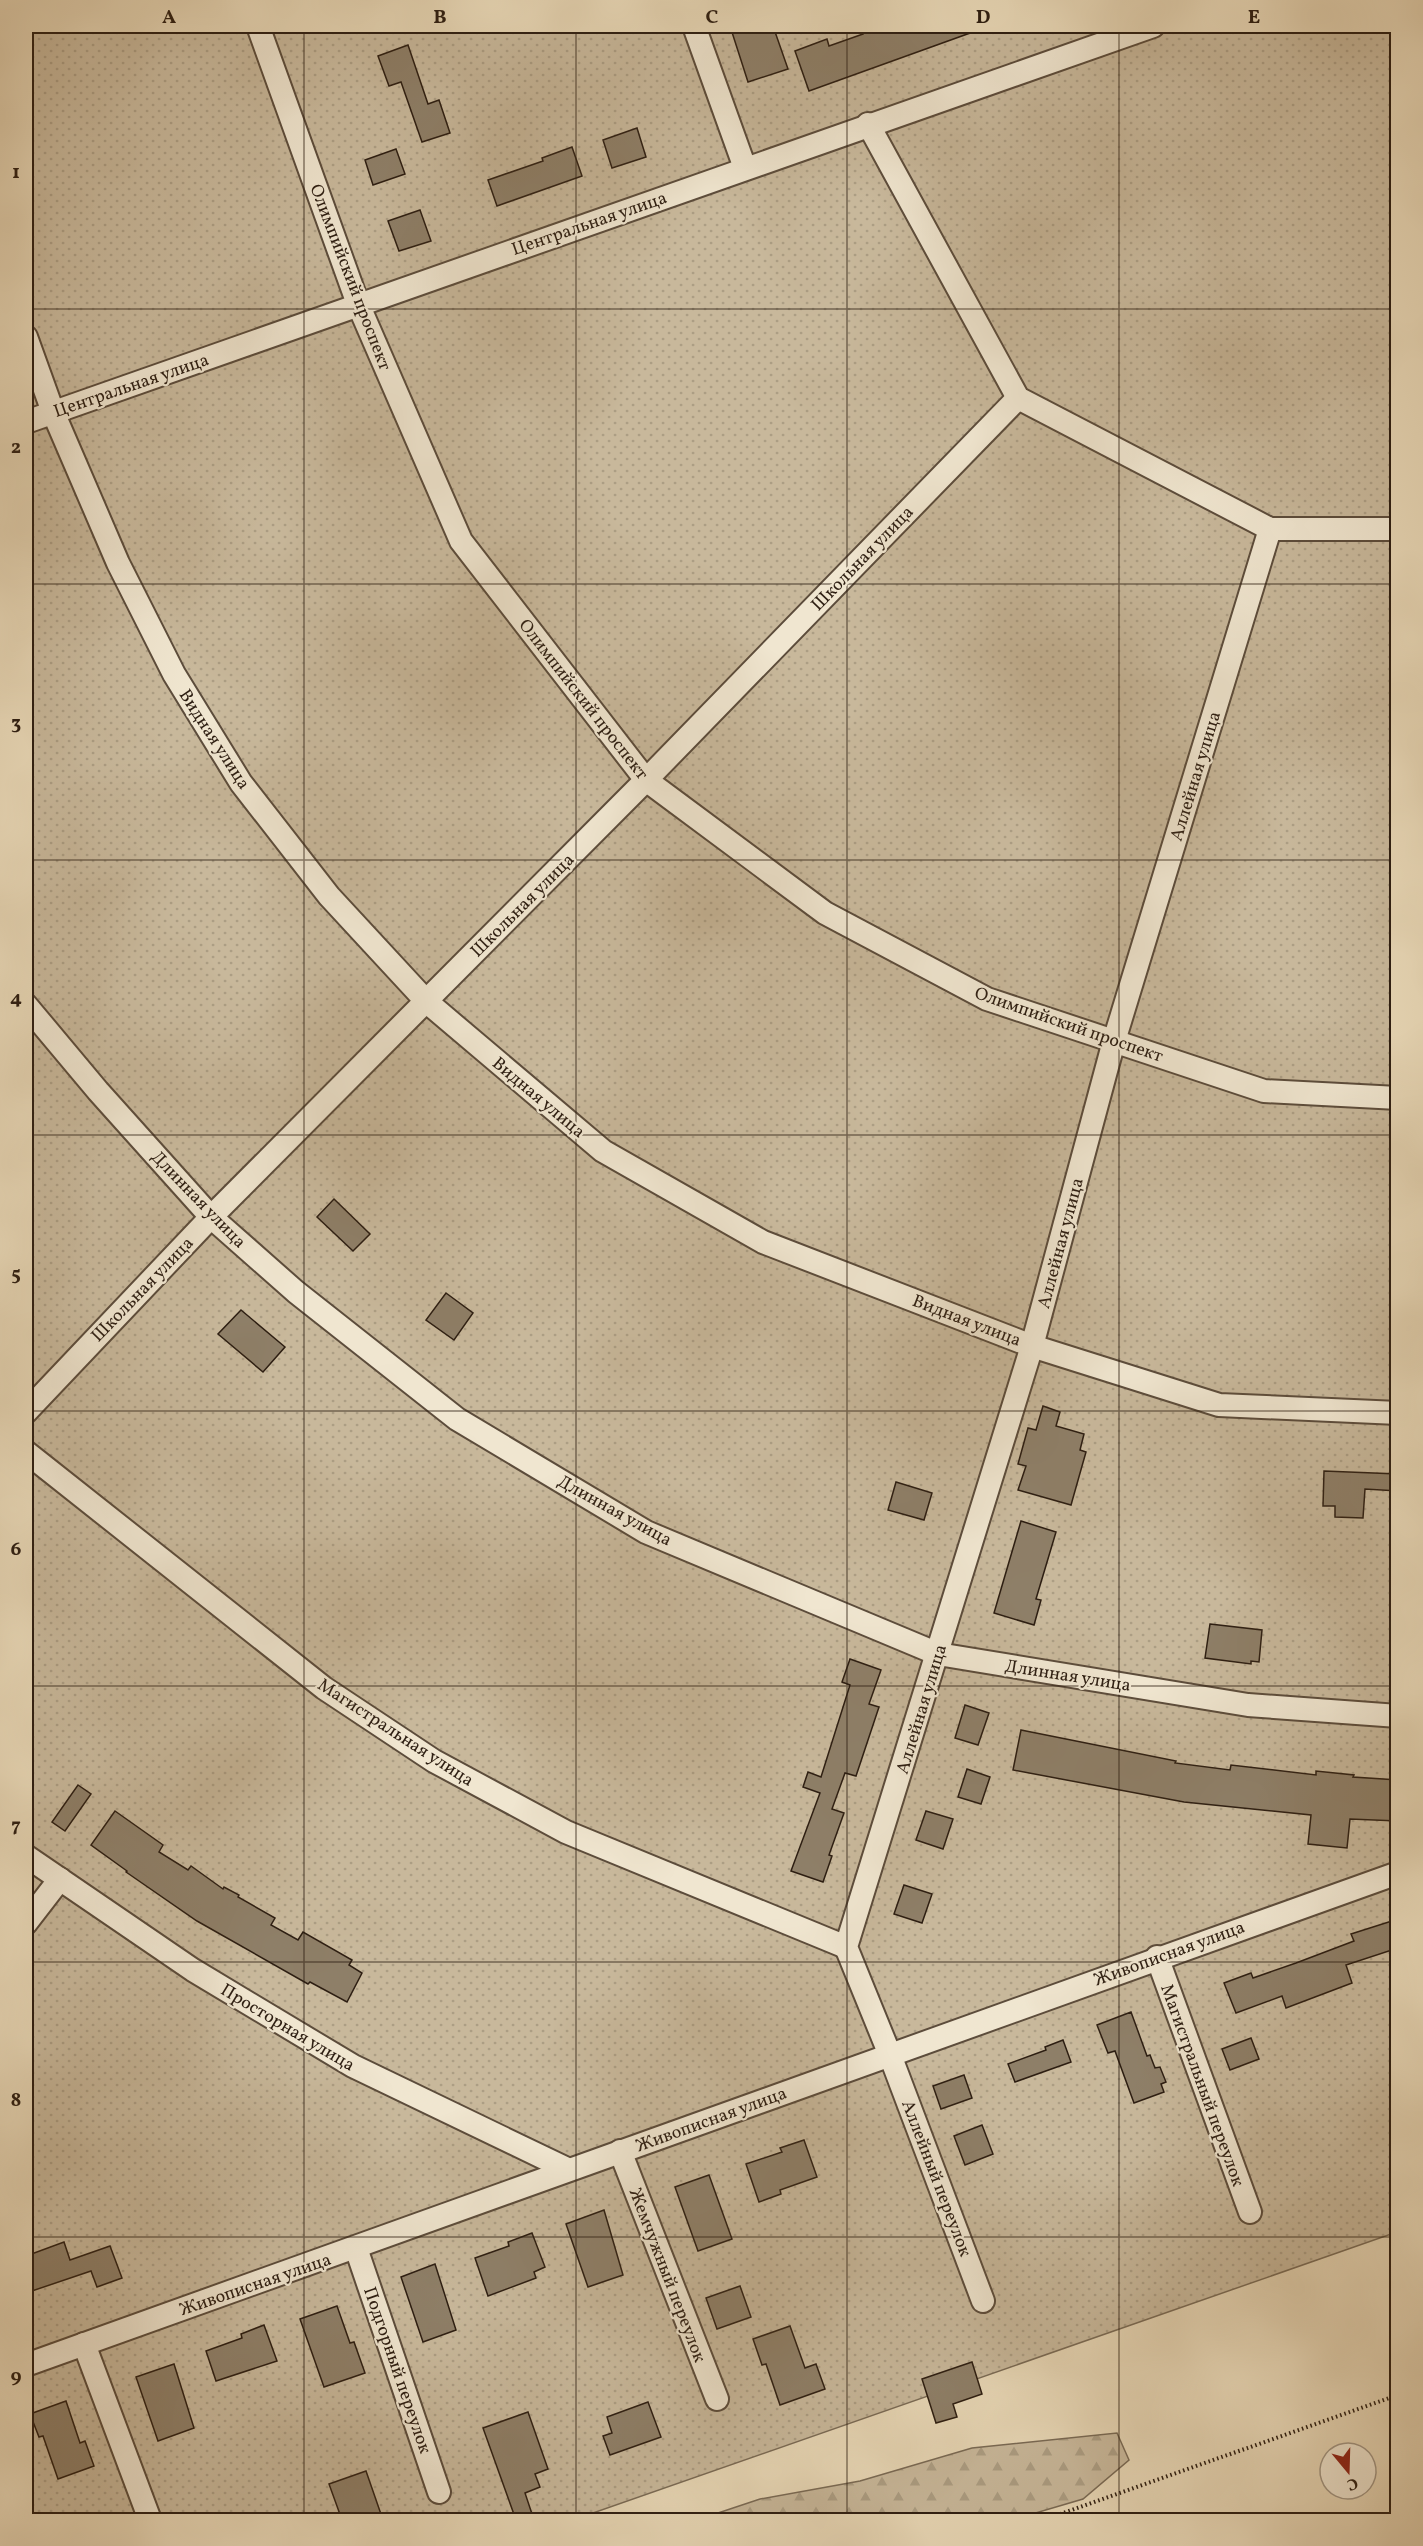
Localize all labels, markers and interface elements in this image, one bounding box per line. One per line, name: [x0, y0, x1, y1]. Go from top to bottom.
text: A: [162, 4, 176, 32]
text: B: [433, 4, 447, 32]
text: C: [706, 4, 719, 32]
text: D: [976, 4, 990, 32]
text: E: [1248, 4, 1260, 32]
text: 1: [12, 159, 20, 187]
street label: Олимпийский проспект: [302, 181, 397, 374]
street label: Центральная улица: [508, 186, 671, 263]
street label: Центральная улица: [50, 348, 213, 425]
text: 2: [11, 434, 21, 462]
street label: Школьная улица: [806, 501, 920, 617]
street label: Олимпийский проспект: [512, 614, 654, 786]
street label: Видная улица: [172, 685, 256, 795]
street label: Аллейная улица: [1165, 709, 1228, 844]
text: 3: [11, 710, 21, 738]
street label: Школьная улица: [465, 848, 581, 964]
street label: Олимпийский проспект: [971, 981, 1166, 1069]
text: 4: [10, 985, 22, 1013]
street label: Видная улица: [486, 1052, 590, 1145]
street label: Длинная улица: [145, 1146, 251, 1255]
street label: Аллейная улица: [1032, 1175, 1091, 1311]
street label: Школьная улица: [86, 1232, 200, 1348]
text: 5: [11, 1261, 21, 1289]
street label: Видная улица: [908, 1289, 1025, 1354]
street label: Длинная улица: [553, 1470, 676, 1553]
text: 6: [11, 1536, 22, 1564]
street label: Аллейная улица: [891, 1642, 954, 1777]
street label: Длинная улица: [1003, 1654, 1133, 1699]
street label: Магистральная улица: [312, 1673, 478, 1793]
text: 7: [11, 1812, 21, 1840]
street label: Живописная улица: [1090, 1915, 1249, 1993]
street label: Просторная улица: [215, 1978, 359, 2078]
street label: Магистральный переулок: [1153, 1981, 1250, 2191]
street label: Живописная улица: [632, 2081, 791, 2159]
text: 8: [11, 2087, 21, 2115]
street label: Аллейный переулок: [894, 2097, 977, 2261]
street label: Жемчужный переулок: [622, 2185, 712, 2367]
street label: Живописная улица: [176, 2248, 335, 2323]
street label: Подгорный переулок: [356, 2284, 437, 2458]
text: 9: [10, 2363, 22, 2391]
north arrow: [1318, 2441, 1378, 2501]
text: С: [1344, 2471, 1361, 2495]

